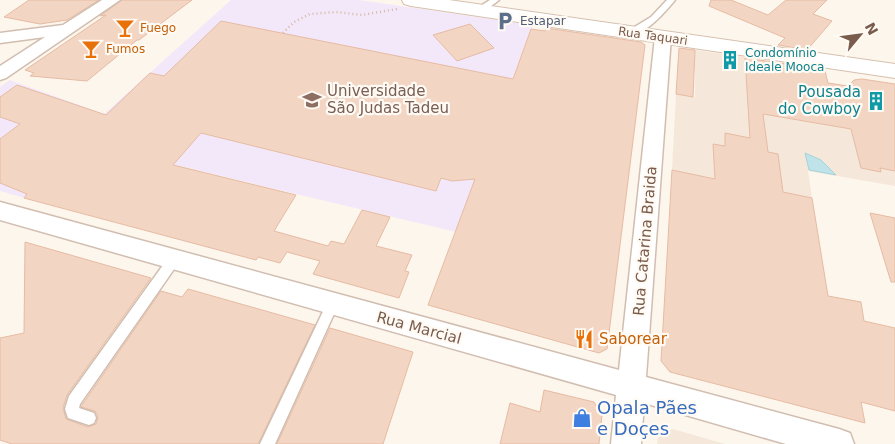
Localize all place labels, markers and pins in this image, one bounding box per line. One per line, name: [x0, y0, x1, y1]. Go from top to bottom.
parking icon: Estapar: [494, 10, 516, 32]
place label: Estapar: [520, 14, 566, 28]
bar icon: Fuego: [114, 17, 136, 39]
place label: Fuego: [140, 21, 176, 35]
bar icon: Fumos: [80, 38, 102, 60]
place label: Fumos: [106, 42, 145, 56]
place label: Condomínio Ideale Mooca: [745, 46, 824, 74]
building icon: Condomínio Ideale Mooca: [719, 49, 741, 71]
place label: Universidade São Judas Tadeu: [327, 82, 449, 117]
place label: Pousada do Cowboy: [778, 83, 861, 118]
school or university icon: Universidade São Judas Tadeu: [301, 89, 323, 111]
building icon: Pousada do Cowboy: [865, 90, 887, 112]
restaurant icon: Saborear: [573, 328, 595, 350]
place label: Saborear: [599, 330, 668, 348]
place label: Opala Pães e Doçes: [597, 397, 697, 439]
shop icon: Opala Pães e Doçes: [571, 407, 593, 429]

